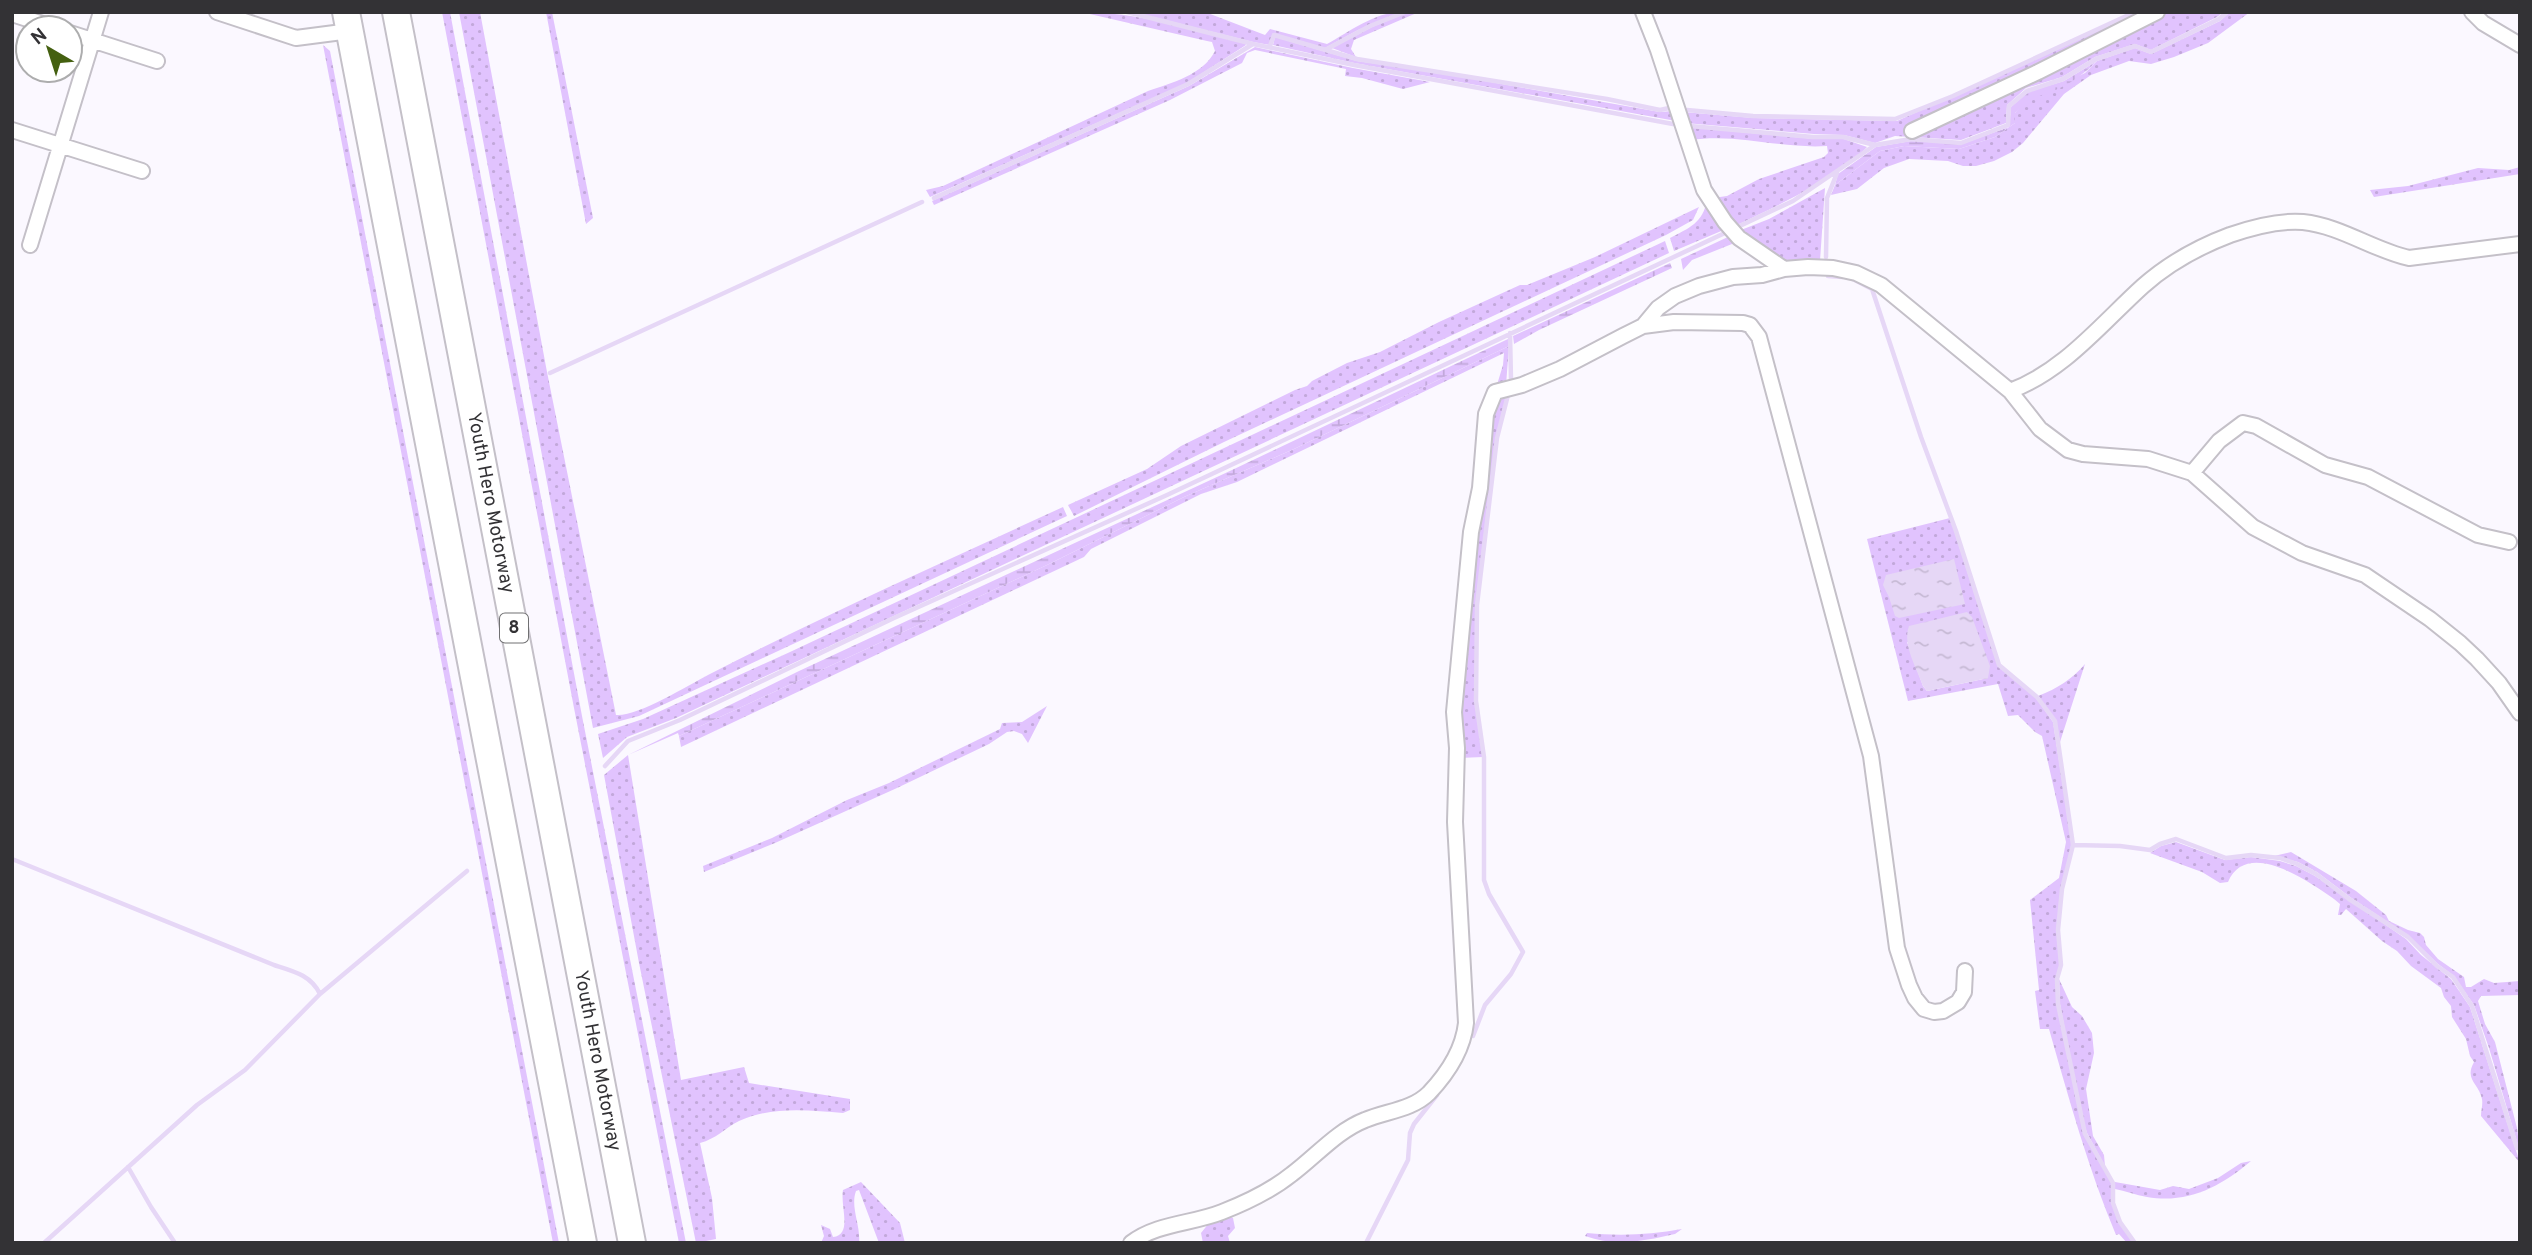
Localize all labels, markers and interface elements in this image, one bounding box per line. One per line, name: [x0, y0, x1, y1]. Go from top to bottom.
north arrow: [14, 14, 84, 84]
text: N: [27, 24, 52, 51]
street label: Youth Hero Motorway: [461, 411, 519, 595]
road number: 8: [500, 614, 528, 642]
street label: Youth Hero Motorway: [568, 968, 626, 1153]

